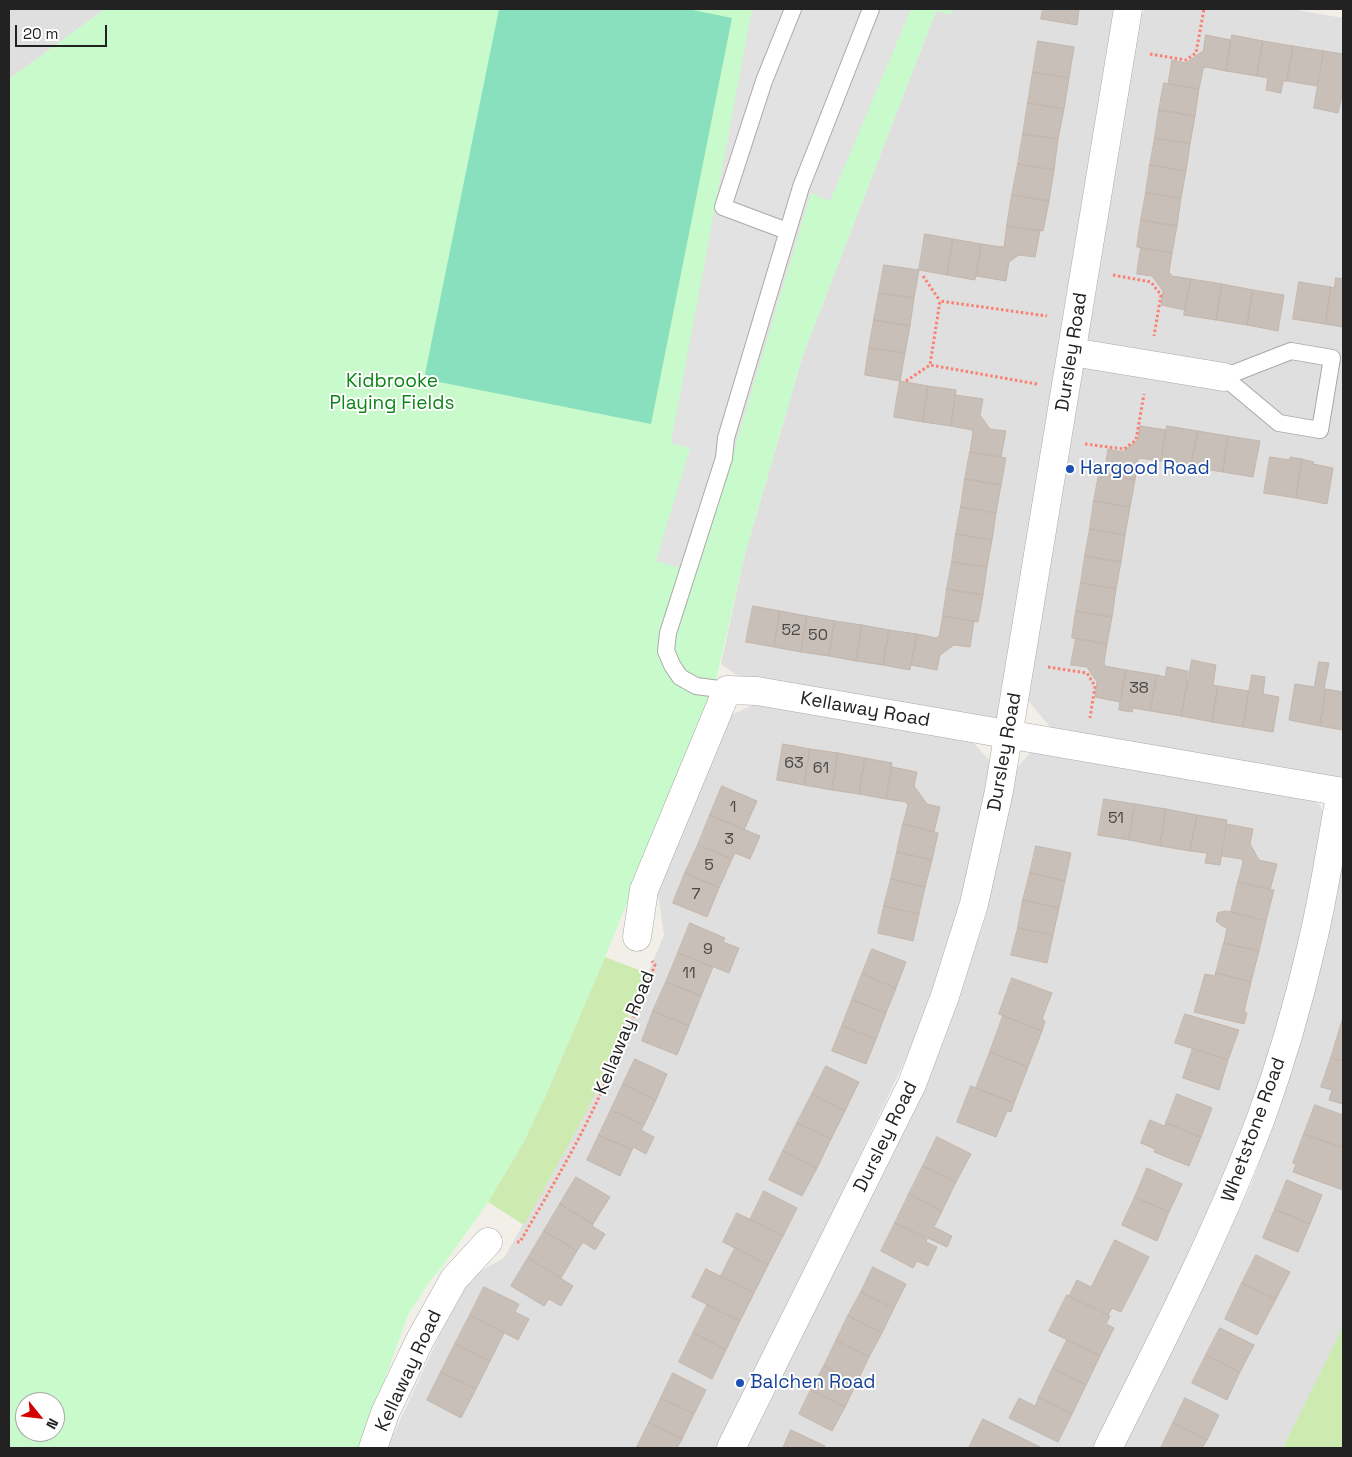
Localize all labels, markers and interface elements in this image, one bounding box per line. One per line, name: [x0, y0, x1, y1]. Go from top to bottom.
scale bar: [18, 15, 110, 47]
text: 20 m: [23, 24, 58, 43]
street label: Dursley Road: [1051, 291, 1093, 413]
park label: Kidbrooke Playing Fields: [330, 371, 454, 415]
place label: Hargood Road: [1080, 458, 1210, 480]
marker: Hargood Road: [1064, 463, 1076, 475]
house number: 52: [781, 621, 801, 641]
house number: 50: [808, 626, 828, 646]
house number: 38: [1129, 679, 1149, 699]
street label: Kellaway Road: [798, 687, 932, 733]
street label: Dursley Road: [983, 691, 1027, 813]
house number: 63: [784, 754, 804, 774]
house number: 61: [813, 759, 829, 779]
house number: 1: [730, 798, 736, 818]
house number: 51: [1108, 809, 1124, 829]
house number: 3: [724, 830, 734, 850]
house number: 5: [704, 856, 714, 876]
house number: 7: [691, 885, 701, 905]
house number: 9: [703, 940, 713, 960]
house number: 11: [682, 964, 696, 984]
street label: Kellaway Road: [590, 968, 660, 1098]
street label: Whetstone Road: [1217, 1055, 1291, 1205]
street label: Dursley Road: [849, 1078, 923, 1196]
street label: Kellaway Road: [371, 1307, 447, 1435]
place label: Balchen Road: [750, 1372, 876, 1394]
marker: Balchen Road: [734, 1377, 746, 1389]
north arrow: [15, 1392, 65, 1442]
text: N: [42, 1415, 62, 1432]

